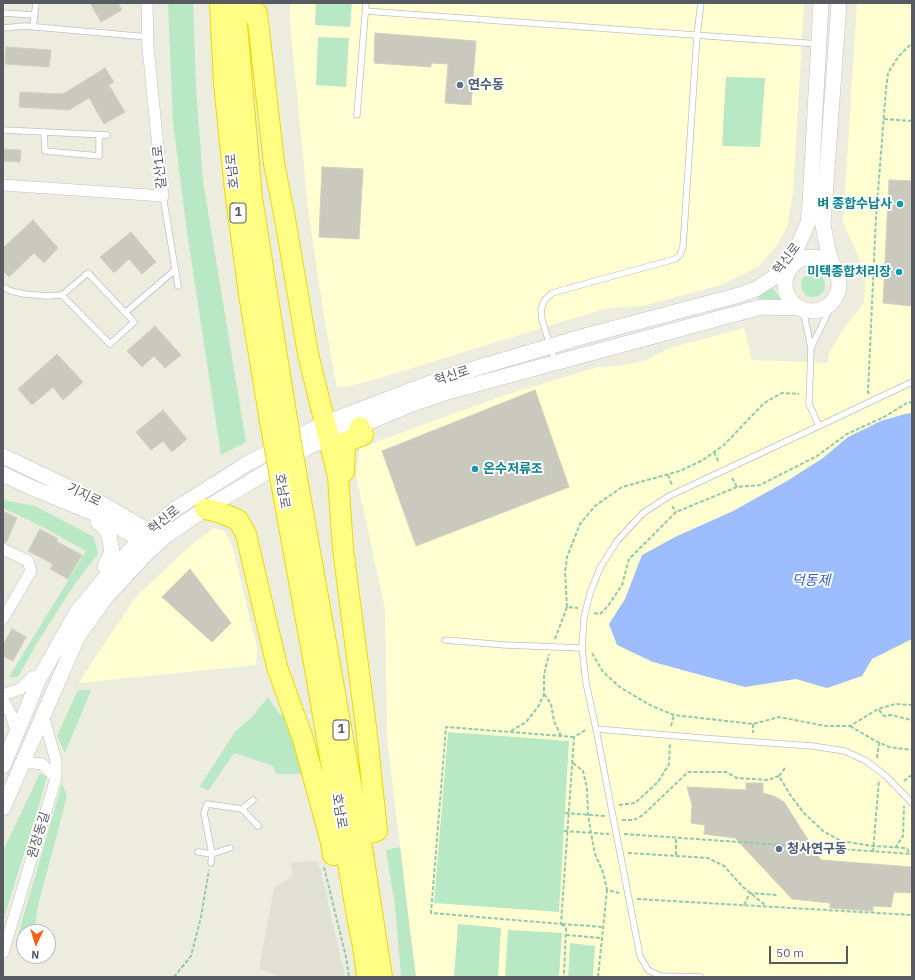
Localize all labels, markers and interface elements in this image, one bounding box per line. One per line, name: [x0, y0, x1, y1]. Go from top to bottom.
place label: 연수동: [468, 77, 504, 93]
marker: 연수동: [455, 80, 465, 90]
street label: 갈산1로: [150, 144, 170, 190]
street label: 호남로: [223, 152, 243, 190]
place label: 벼 종합수납사: [817, 196, 892, 212]
marker: 벼 종합수납사: [895, 199, 905, 209]
road number: 1: [230, 203, 246, 223]
street label: 혁신로: [770, 240, 804, 278]
place label: 미텍종합처리장: [807, 264, 891, 280]
marker: 미텍종합처리장: [894, 267, 904, 277]
street label: 혁신로: [433, 363, 471, 389]
place label: 온수저류조: [483, 461, 543, 477]
marker: 온수저류조: [470, 464, 480, 474]
street label: 호남로: [271, 472, 293, 510]
street label: 기지로: [64, 480, 104, 510]
street label: 혁신로: [145, 503, 183, 537]
water label: 덕동제: [792, 573, 830, 589]
road number: 1: [333, 720, 349, 740]
street label: 호남로: [328, 792, 350, 830]
street label: 원장동길: [25, 810, 53, 860]
place label: 청사연구동: [787, 841, 847, 857]
marker: 청사연구동: [774, 844, 784, 854]
north arrow: [16, 924, 56, 964]
scale bar: [771, 938, 850, 964]
text: 50 m: [776, 945, 804, 960]
text: N: [31, 948, 40, 962]

